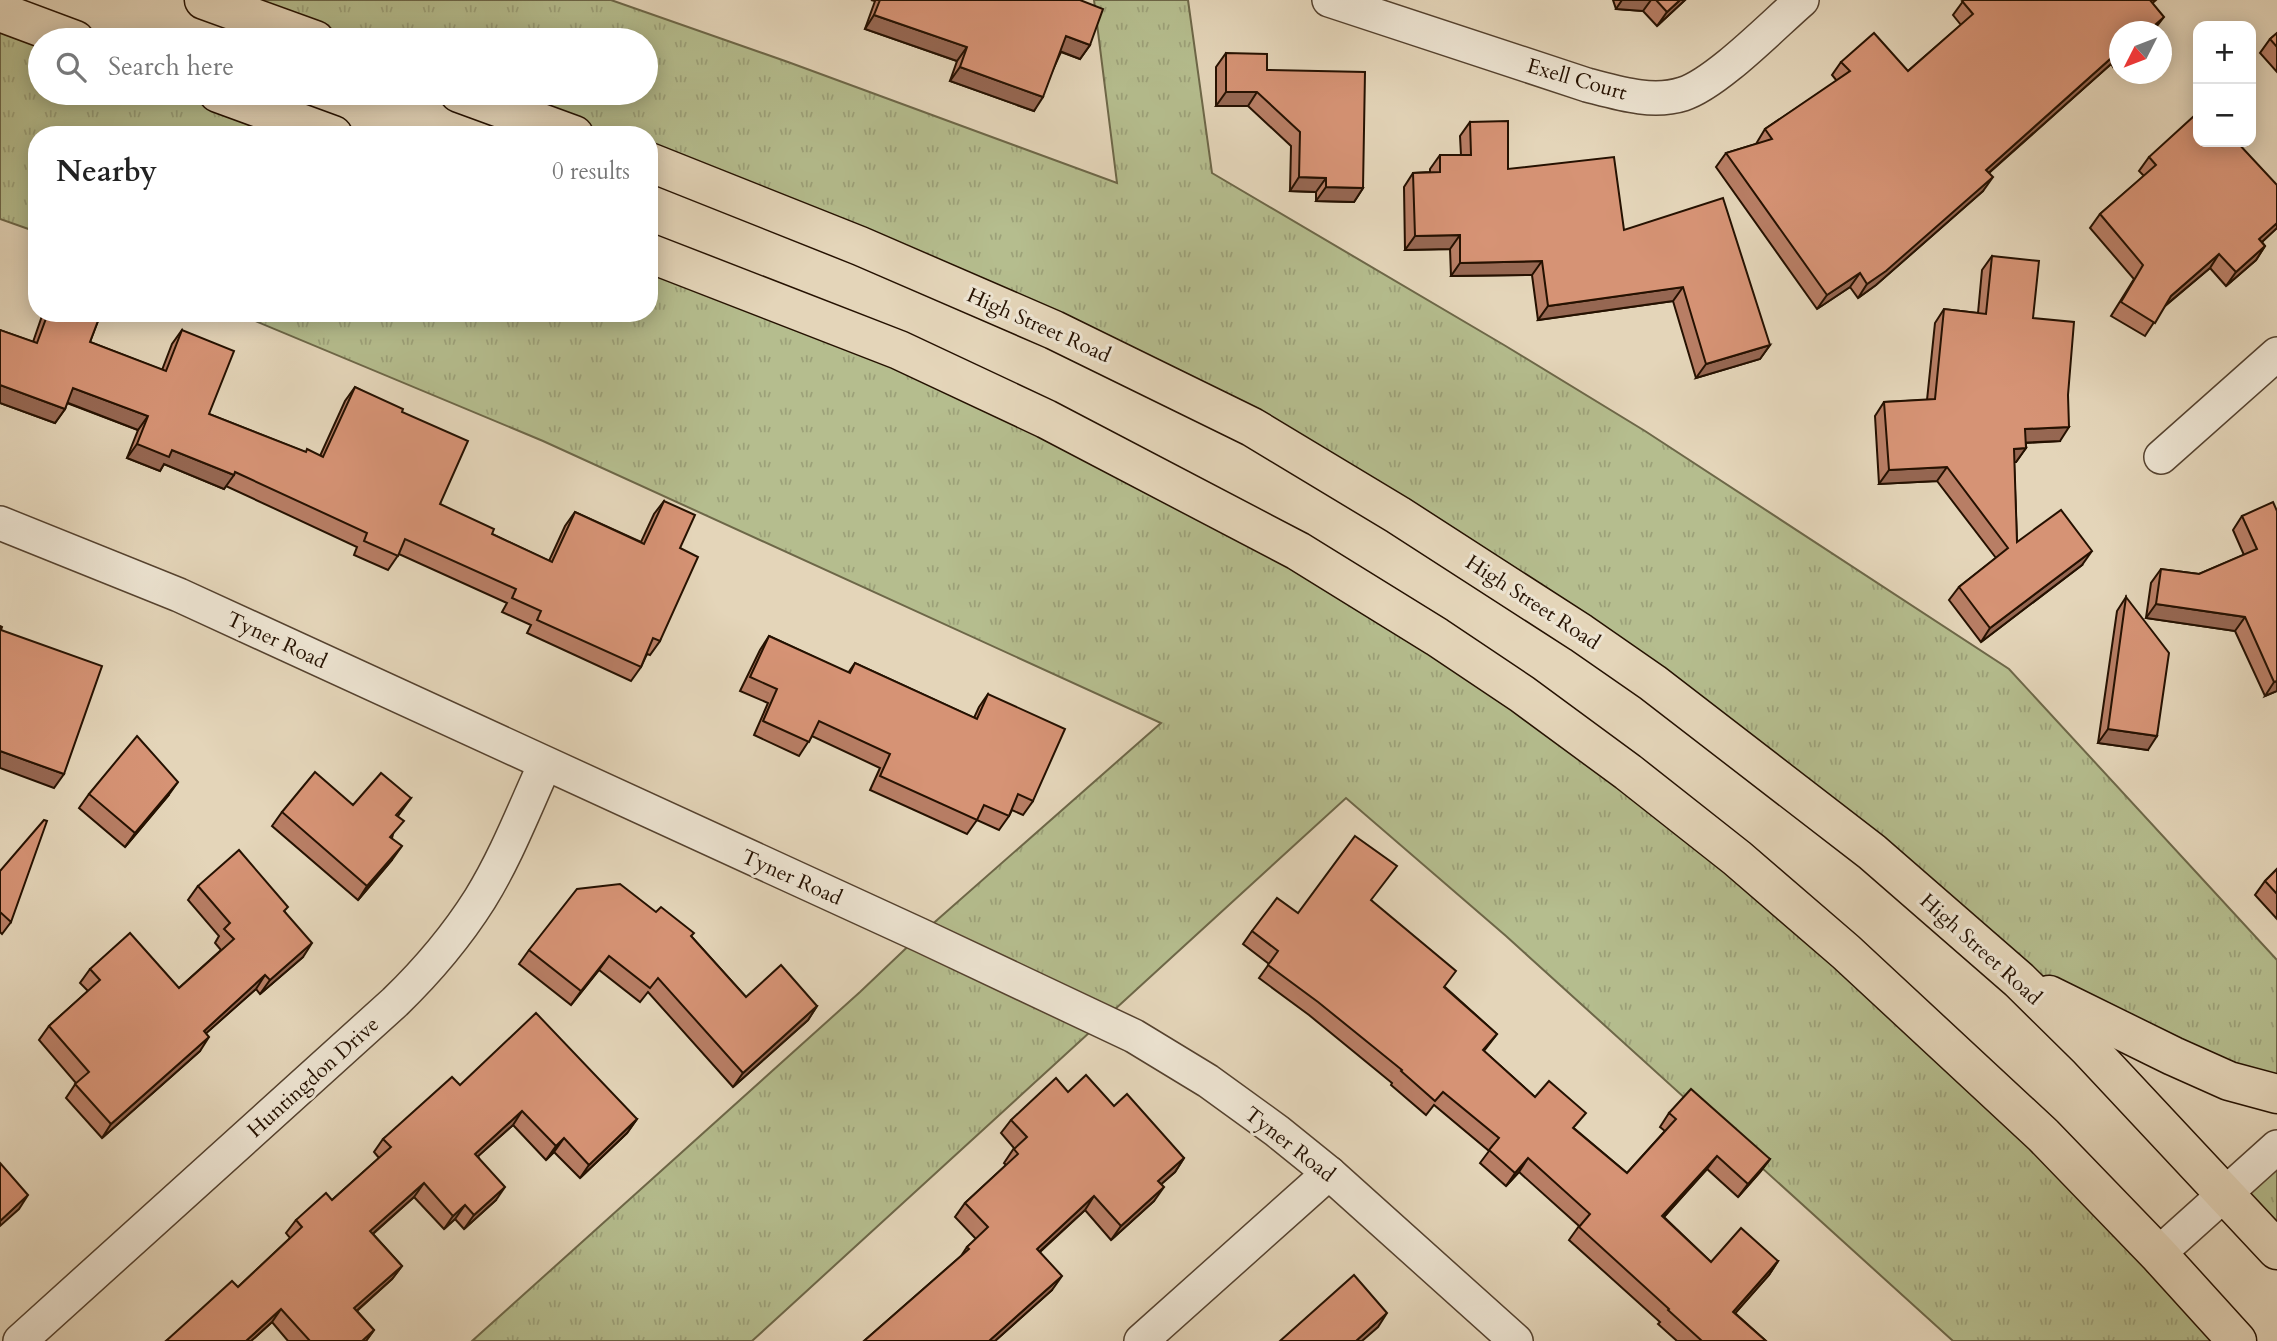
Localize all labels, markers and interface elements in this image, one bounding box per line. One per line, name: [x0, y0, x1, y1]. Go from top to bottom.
north arrow: [2109, 21, 2172, 84]
map controls: [2193, 21, 2256, 147]
button: +: [2193, 21, 2256, 84]
search box: [28, 28, 658, 105]
icon: search: [52, 48, 90, 86]
text: Search here: [108, 49, 234, 84]
street label: Exell Court: [1524, 51, 1630, 108]
button: −: [2193, 84, 2256, 147]
text: Nearby: [56, 151, 157, 192]
text: 0 results: [552, 156, 630, 187]
street label: High Street Road: [962, 281, 1115, 370]
street label: High Street Road: [1460, 548, 1606, 657]
street label: Tyner Road: [222, 605, 332, 676]
street label: Tyner Road: [737, 842, 847, 913]
street label: High Street Road: [1913, 887, 2048, 1012]
street label: Huntingdon Drive: [241, 1010, 386, 1144]
street label: Tyner Road: [1238, 1100, 1341, 1189]

